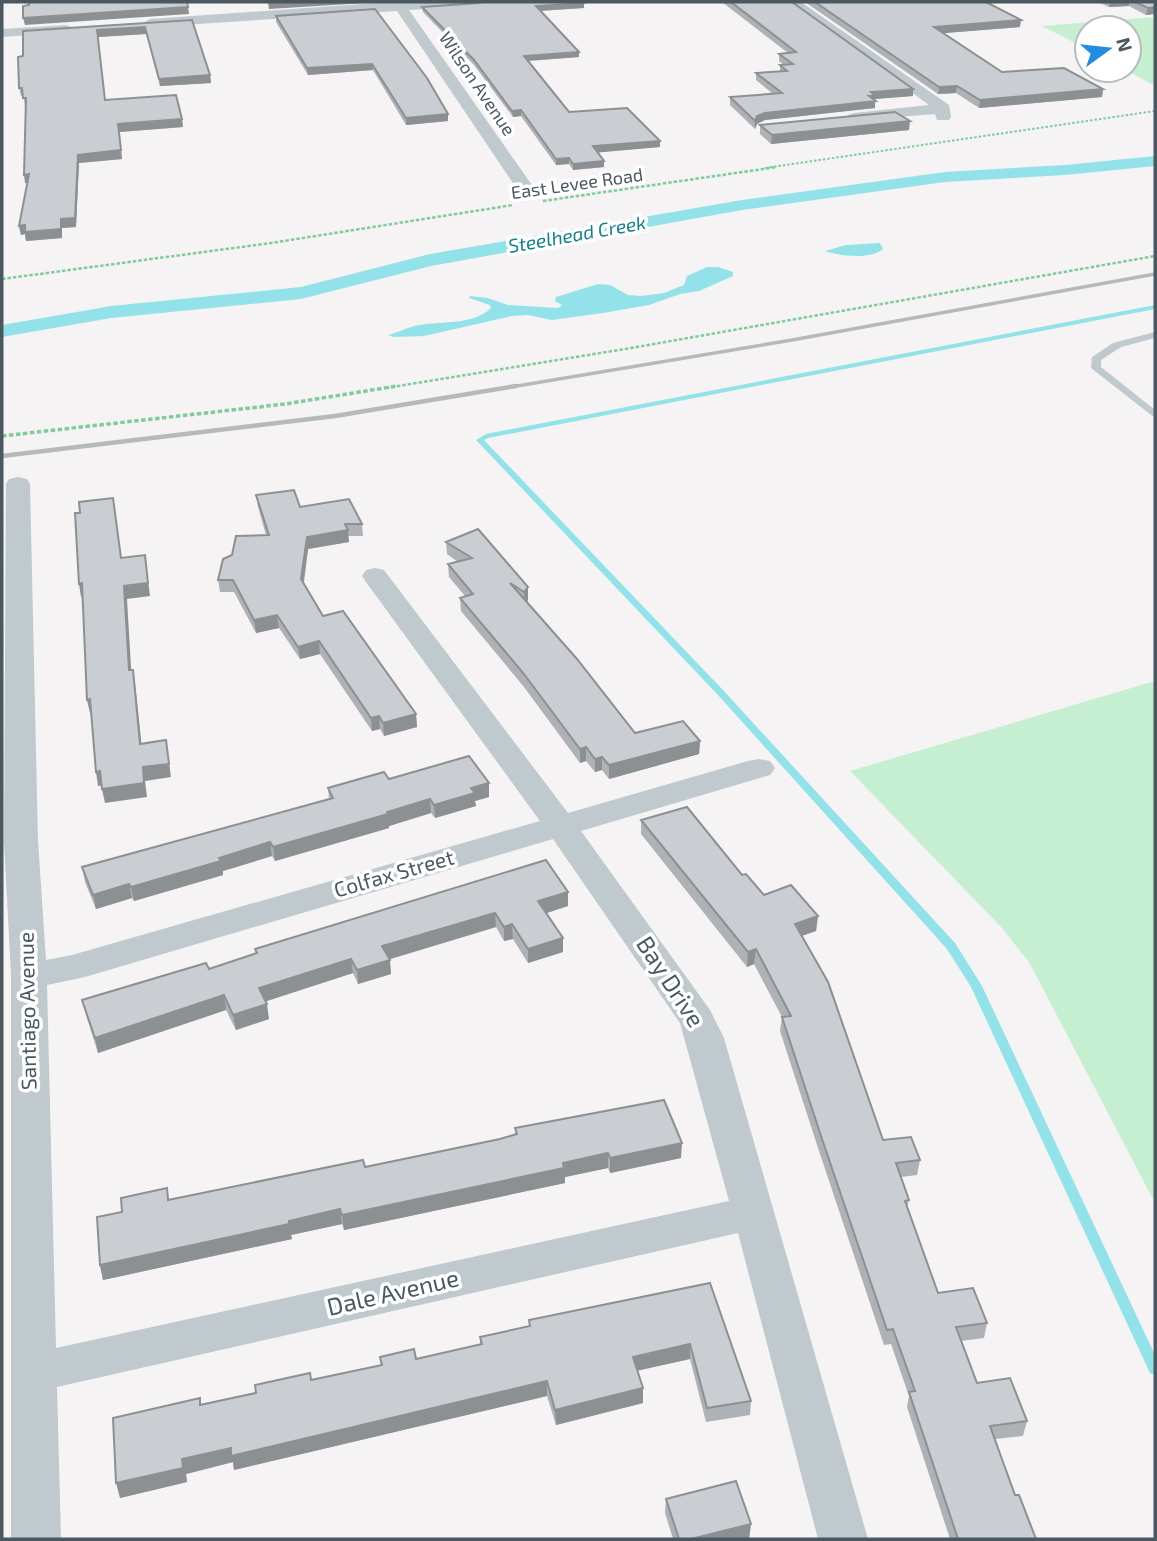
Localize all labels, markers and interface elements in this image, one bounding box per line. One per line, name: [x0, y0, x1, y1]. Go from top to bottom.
north arrow: [1073, 14, 1143, 84]
street label: Wilson Avenue: [435, 27, 521, 140]
text: N: [1112, 35, 1138, 54]
street label: East Levee Road: [509, 163, 644, 203]
water label: Steelhead Creek: [506, 210, 648, 257]
street label: Colfax Street: [331, 843, 456, 902]
street label: Bay Drive: [631, 930, 711, 1032]
street label: Santiago Avenue: [13, 932, 40, 1090]
street label: Dale Avenue: [324, 1262, 461, 1321]

